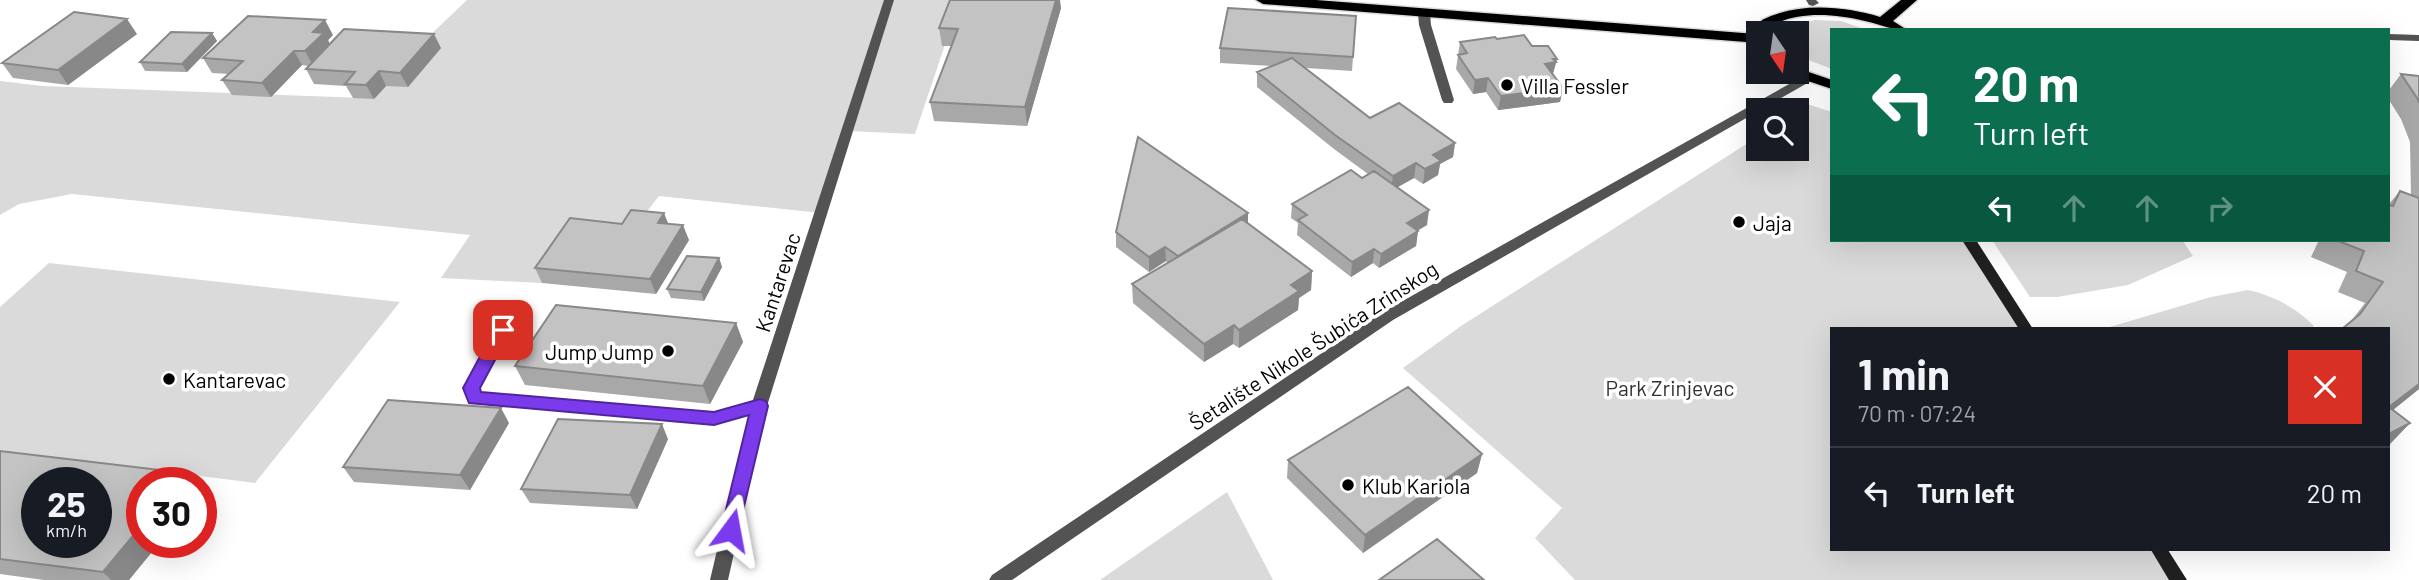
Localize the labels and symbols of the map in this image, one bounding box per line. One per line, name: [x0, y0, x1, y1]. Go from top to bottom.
north arrow: [1746, 21, 1810, 84]
place label: Villa Fessler: [1521, 73, 1629, 98]
marker: Villa Fessler: [1499, 77, 1515, 93]
place label: Jaja: [1753, 210, 1792, 235]
marker: Jaja: [1731, 214, 1747, 230]
street label: Kantarevac: [749, 229, 805, 335]
street label: Šetalište Nikole Šubića Zrinskog: [1184, 255, 1442, 435]
pin: [473, 300, 533, 360]
place label: Jump Jump: [545, 339, 654, 364]
marker: Jump Jump: [660, 343, 676, 359]
place label: Kantarevac: [183, 367, 286, 392]
marker: Kantarevac: [161, 371, 177, 387]
park label: Park Zrinjevac: [1606, 375, 1734, 400]
speed limit sign: 30: [126, 467, 217, 558]
place label: Klub Kariola: [1362, 473, 1470, 498]
marker: Klub Kariola: [1340, 477, 1356, 493]
position arrow: [694, 493, 768, 567]

